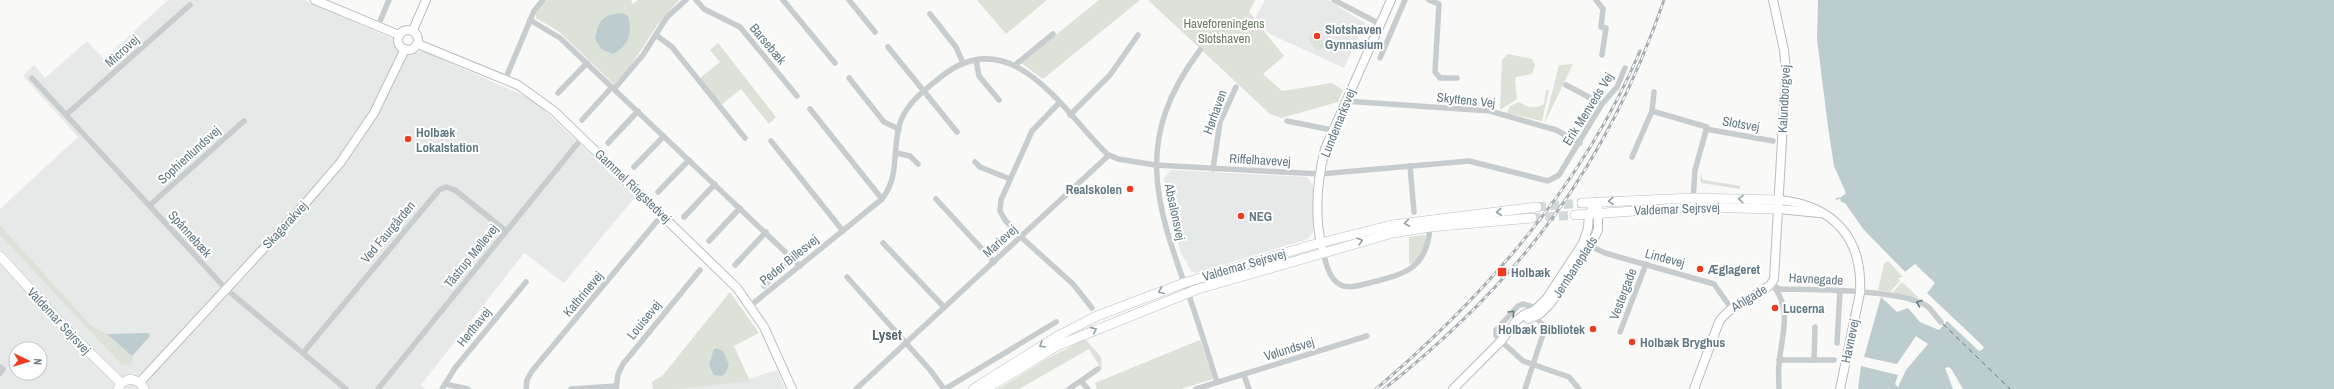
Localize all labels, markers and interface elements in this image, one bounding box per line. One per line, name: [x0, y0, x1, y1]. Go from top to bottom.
park label: Haveforeningens Slotshaven: [1183, 15, 1265, 47]
street label: Barsebæk: [746, 20, 791, 69]
place label: Slotshaven Gynnasium: [1325, 21, 1383, 53]
street label: Microvej: [101, 31, 143, 71]
marker: Slotshaven Gynnasium: [1312, 31, 1322, 41]
street label: Kalundborgvej: [1774, 65, 1794, 133]
street label: Erik Menveds Vej: [1559, 69, 1617, 149]
street label: Lundemarksvej: [1317, 86, 1359, 160]
street label: Hørhaven: [1199, 87, 1231, 137]
street label: Skyttens Vej: [1436, 88, 1496, 112]
street label: Slotsvej: [1721, 112, 1761, 136]
street label: Sophienlundsvej: [154, 122, 224, 188]
place label: Holbæk Lokalstation: [416, 124, 479, 156]
marker: Holbæk Lokalstation: [403, 134, 413, 144]
street label: Gammel Ringstedvej: [591, 145, 675, 227]
street label: Riffelhavevej: [1229, 150, 1291, 170]
place label: Realskolen: [1066, 181, 1122, 198]
street label: Absalonsvej: [1161, 181, 1189, 242]
marker: Realskolen: [1125, 184, 1135, 194]
one-way arrow: [1738, 195, 1744, 203]
one-way arrow: [1608, 196, 1614, 205]
street label: Ved Faurgården: [357, 197, 419, 267]
street label: Skagerakvej: [259, 198, 311, 252]
street label: Valdemar Sejrsvej: [1634, 199, 1720, 219]
street label: Spånnebæk: [164, 207, 216, 262]
one-way arrow: [1496, 207, 1502, 216]
place label: NEG: [1249, 208, 1272, 225]
marker: NEG: [1236, 211, 1246, 221]
one-way arrow: [1404, 218, 1410, 227]
street label: Tåstrup Møllevej: [440, 221, 502, 291]
street label: Marievej: [979, 221, 1021, 261]
street label: Peder Billesvej: [756, 231, 822, 289]
street label: Jernbaneplads: [1549, 233, 1601, 301]
one-way arrow: [1357, 237, 1364, 246]
street label: Valdemar Sejrsvej: [1200, 245, 1288, 285]
street label: Lindevej: [1643, 245, 1687, 271]
place label: Æglageret: [1707, 261, 1761, 278]
place label: Holbæk: [1511, 264, 1550, 281]
marker: Æglageret: [1695, 264, 1705, 274]
marker: Holbæk: [1496, 266, 1508, 278]
street label: Vestergade: [1605, 266, 1641, 322]
street label: Kathrinevej: [559, 268, 607, 320]
street label: Havnegade: [1788, 269, 1844, 289]
street label: Ahlgade: [1727, 281, 1770, 316]
street label: Valdemar Sejrsvej: [24, 284, 94, 358]
one-way arrow: [1157, 287, 1164, 295]
street label: Louisevej: [623, 297, 665, 343]
one-way arrow: [1915, 299, 1922, 307]
place label: Lucerna: [1783, 300, 1825, 317]
marker: Lucerna: [1770, 303, 1780, 313]
street label: Herthavej: [453, 304, 495, 350]
one-way arrow: [1508, 310, 1515, 318]
street label: Havnevej: [1837, 317, 1863, 365]
place label: Holbæk Bibliotek: [1498, 321, 1585, 338]
marker: Holbæk Bibliotek: [1588, 324, 1598, 334]
district label: Lyset: [872, 326, 902, 344]
one-way arrow: [1090, 326, 1097, 334]
street label: Vølundsvej: [1262, 333, 1316, 365]
place label: Holbæk Bryghus: [1640, 334, 1725, 351]
marker: Holbæk Bryghus: [1627, 337, 1637, 347]
one-way arrow: [1039, 340, 1046, 348]
north arrow: [8, 341, 48, 381]
text: N: [31, 358, 45, 365]

